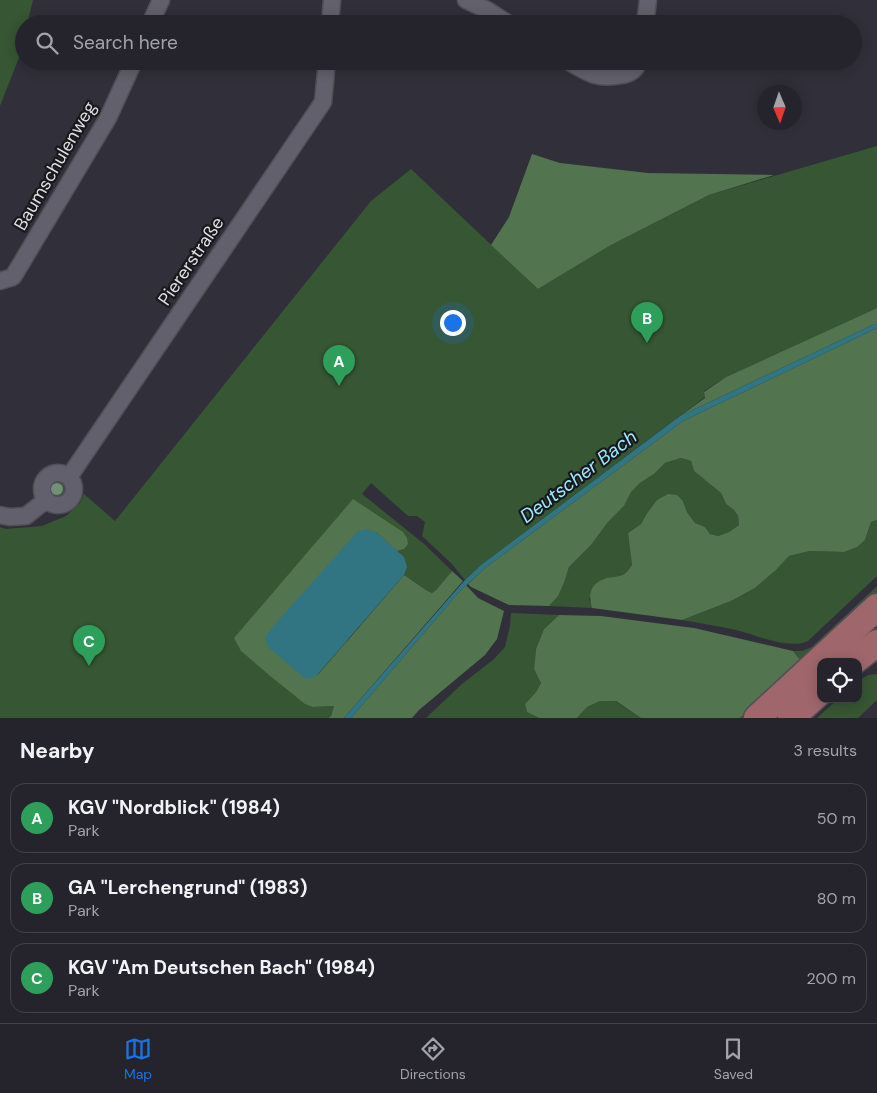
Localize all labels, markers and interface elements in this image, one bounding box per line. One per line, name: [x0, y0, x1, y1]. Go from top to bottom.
search box: [15, 15, 862, 70]
icon: search: [33, 29, 61, 57]
text: Search here: [73, 30, 178, 55]
north arrow: [757, 85, 802, 130]
street label: Baumschulenweg: [8, 97, 102, 235]
street label: Piererstraße: [152, 212, 230, 310]
pin: B: [631, 302, 663, 343]
your location: [440, 310, 466, 336]
pin: A: [323, 345, 355, 386]
water label: Deutscher Bach: [515, 424, 642, 529]
pin: C: [73, 625, 105, 666]
map controls: [817, 658, 862, 703]
button: locate: [817, 658, 862, 703]
text: Nearby: [20, 737, 94, 765]
text: 3 results: [794, 740, 857, 761]
text: KGV "Nordblick" (1984): [68, 795, 280, 820]
text: A: [31, 808, 43, 829]
text: 50 m: [817, 808, 856, 829]
text: Park: [68, 820, 100, 841]
text: GA "Lerchengrund" (1983): [68, 875, 307, 900]
text: B: [32, 888, 42, 909]
text: 80 m: [817, 888, 856, 909]
text: Park: [68, 900, 100, 921]
text: KGV "Am Deutschen Bach" (1984): [68, 955, 375, 980]
text: C: [31, 968, 43, 989]
text: 200 m: [807, 968, 856, 989]
text: Park: [68, 980, 100, 1001]
tab: Map: [124, 1035, 152, 1083]
tab: Directions: [400, 1035, 466, 1083]
tab: Saved: [714, 1035, 753, 1083]

